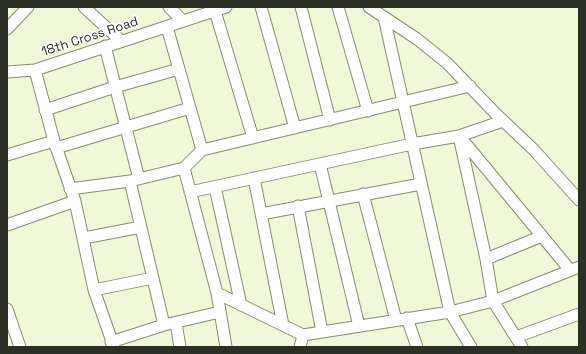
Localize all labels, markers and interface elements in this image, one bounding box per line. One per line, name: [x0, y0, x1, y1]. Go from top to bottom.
street label: 18th Cross Road: [40, 14, 140, 60]

